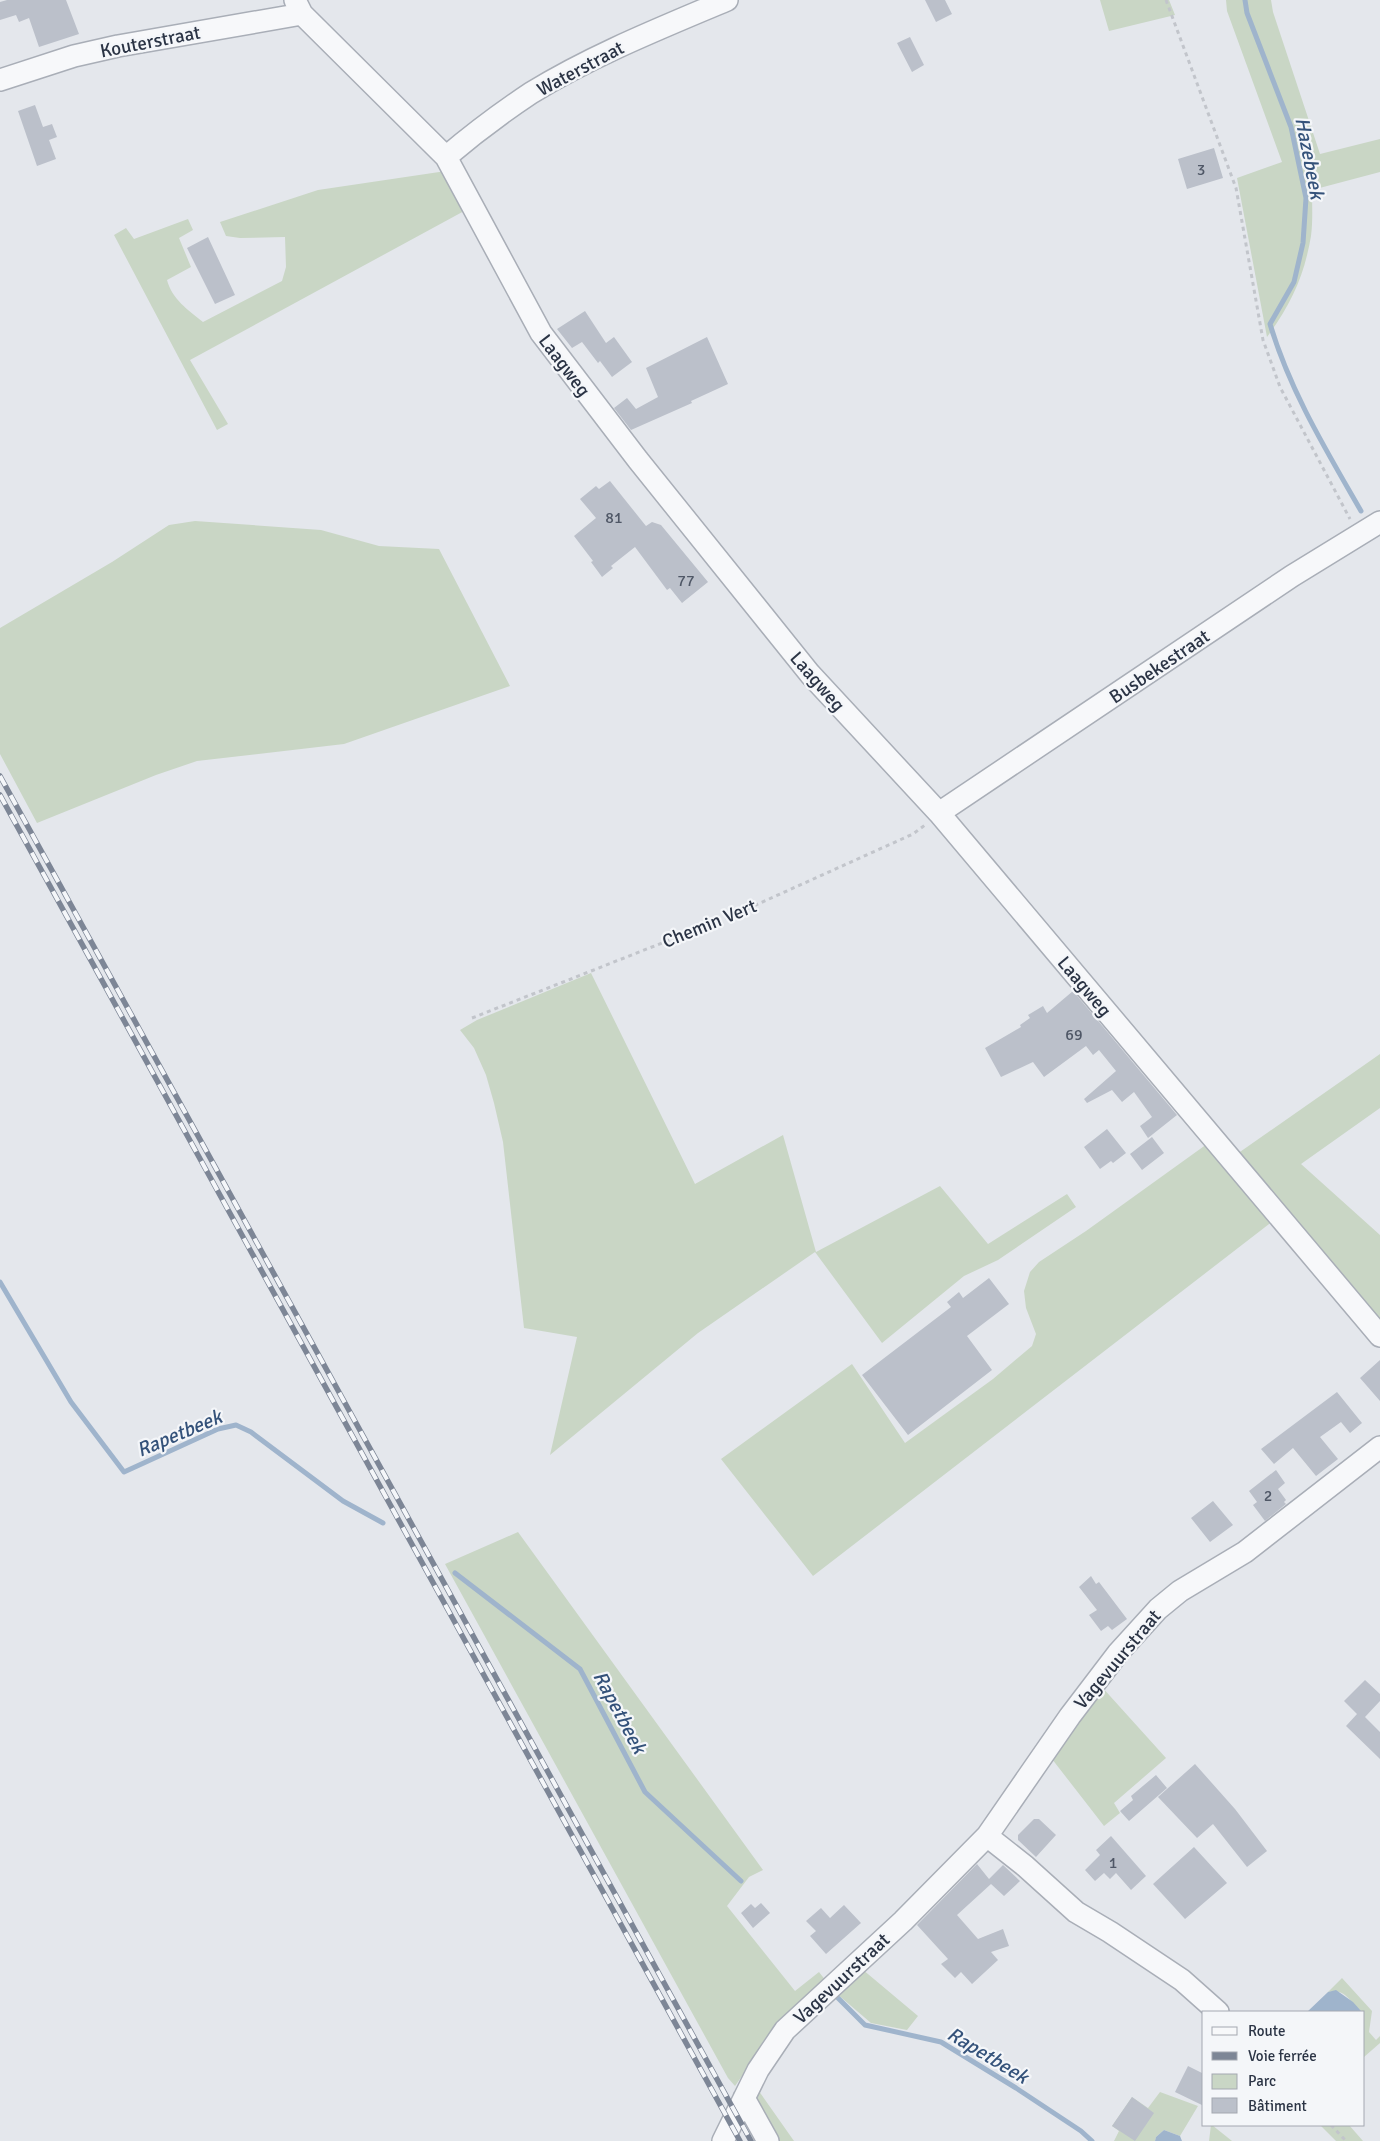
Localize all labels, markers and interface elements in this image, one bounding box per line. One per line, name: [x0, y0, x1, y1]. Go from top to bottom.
street label: Kouterstraat: [98, 20, 203, 63]
street label: Waterstraat: [533, 36, 629, 102]
water label: Hazebeek: [1289, 115, 1330, 203]
house number: 3: [1197, 160, 1205, 180]
street label: Laagweg: [533, 330, 595, 402]
house number: 81: [605, 508, 623, 528]
house number: 77: [677, 571, 695, 591]
street label: Busbekestraat: [1105, 624, 1215, 709]
street label: Laagweg: [785, 647, 850, 717]
street label: Chemin Vert: [659, 894, 760, 954]
street label: Laagweg: [1052, 951, 1117, 1022]
house number: 69: [1065, 1025, 1083, 1045]
water label: Rapetbeek: [133, 1404, 227, 1463]
house number: 2: [1264, 1486, 1272, 1506]
street label: Vagevuurstraat: [1069, 1605, 1167, 1714]
water label: Rapetbeek: [587, 1667, 653, 1760]
house number: 1: [1109, 1853, 1117, 1873]
street label: Vagevuurstraat: [789, 1928, 895, 2029]
legend: [1202, 2011, 1365, 2126]
water label: Rapetbeek: [943, 2021, 1035, 2090]
text: Route: [1248, 2022, 1285, 2040]
text: Voie ferrée: [1248, 2047, 1317, 2065]
text: Parc: [1248, 2072, 1276, 2090]
text: Bâtiment: [1248, 2097, 1307, 2115]

